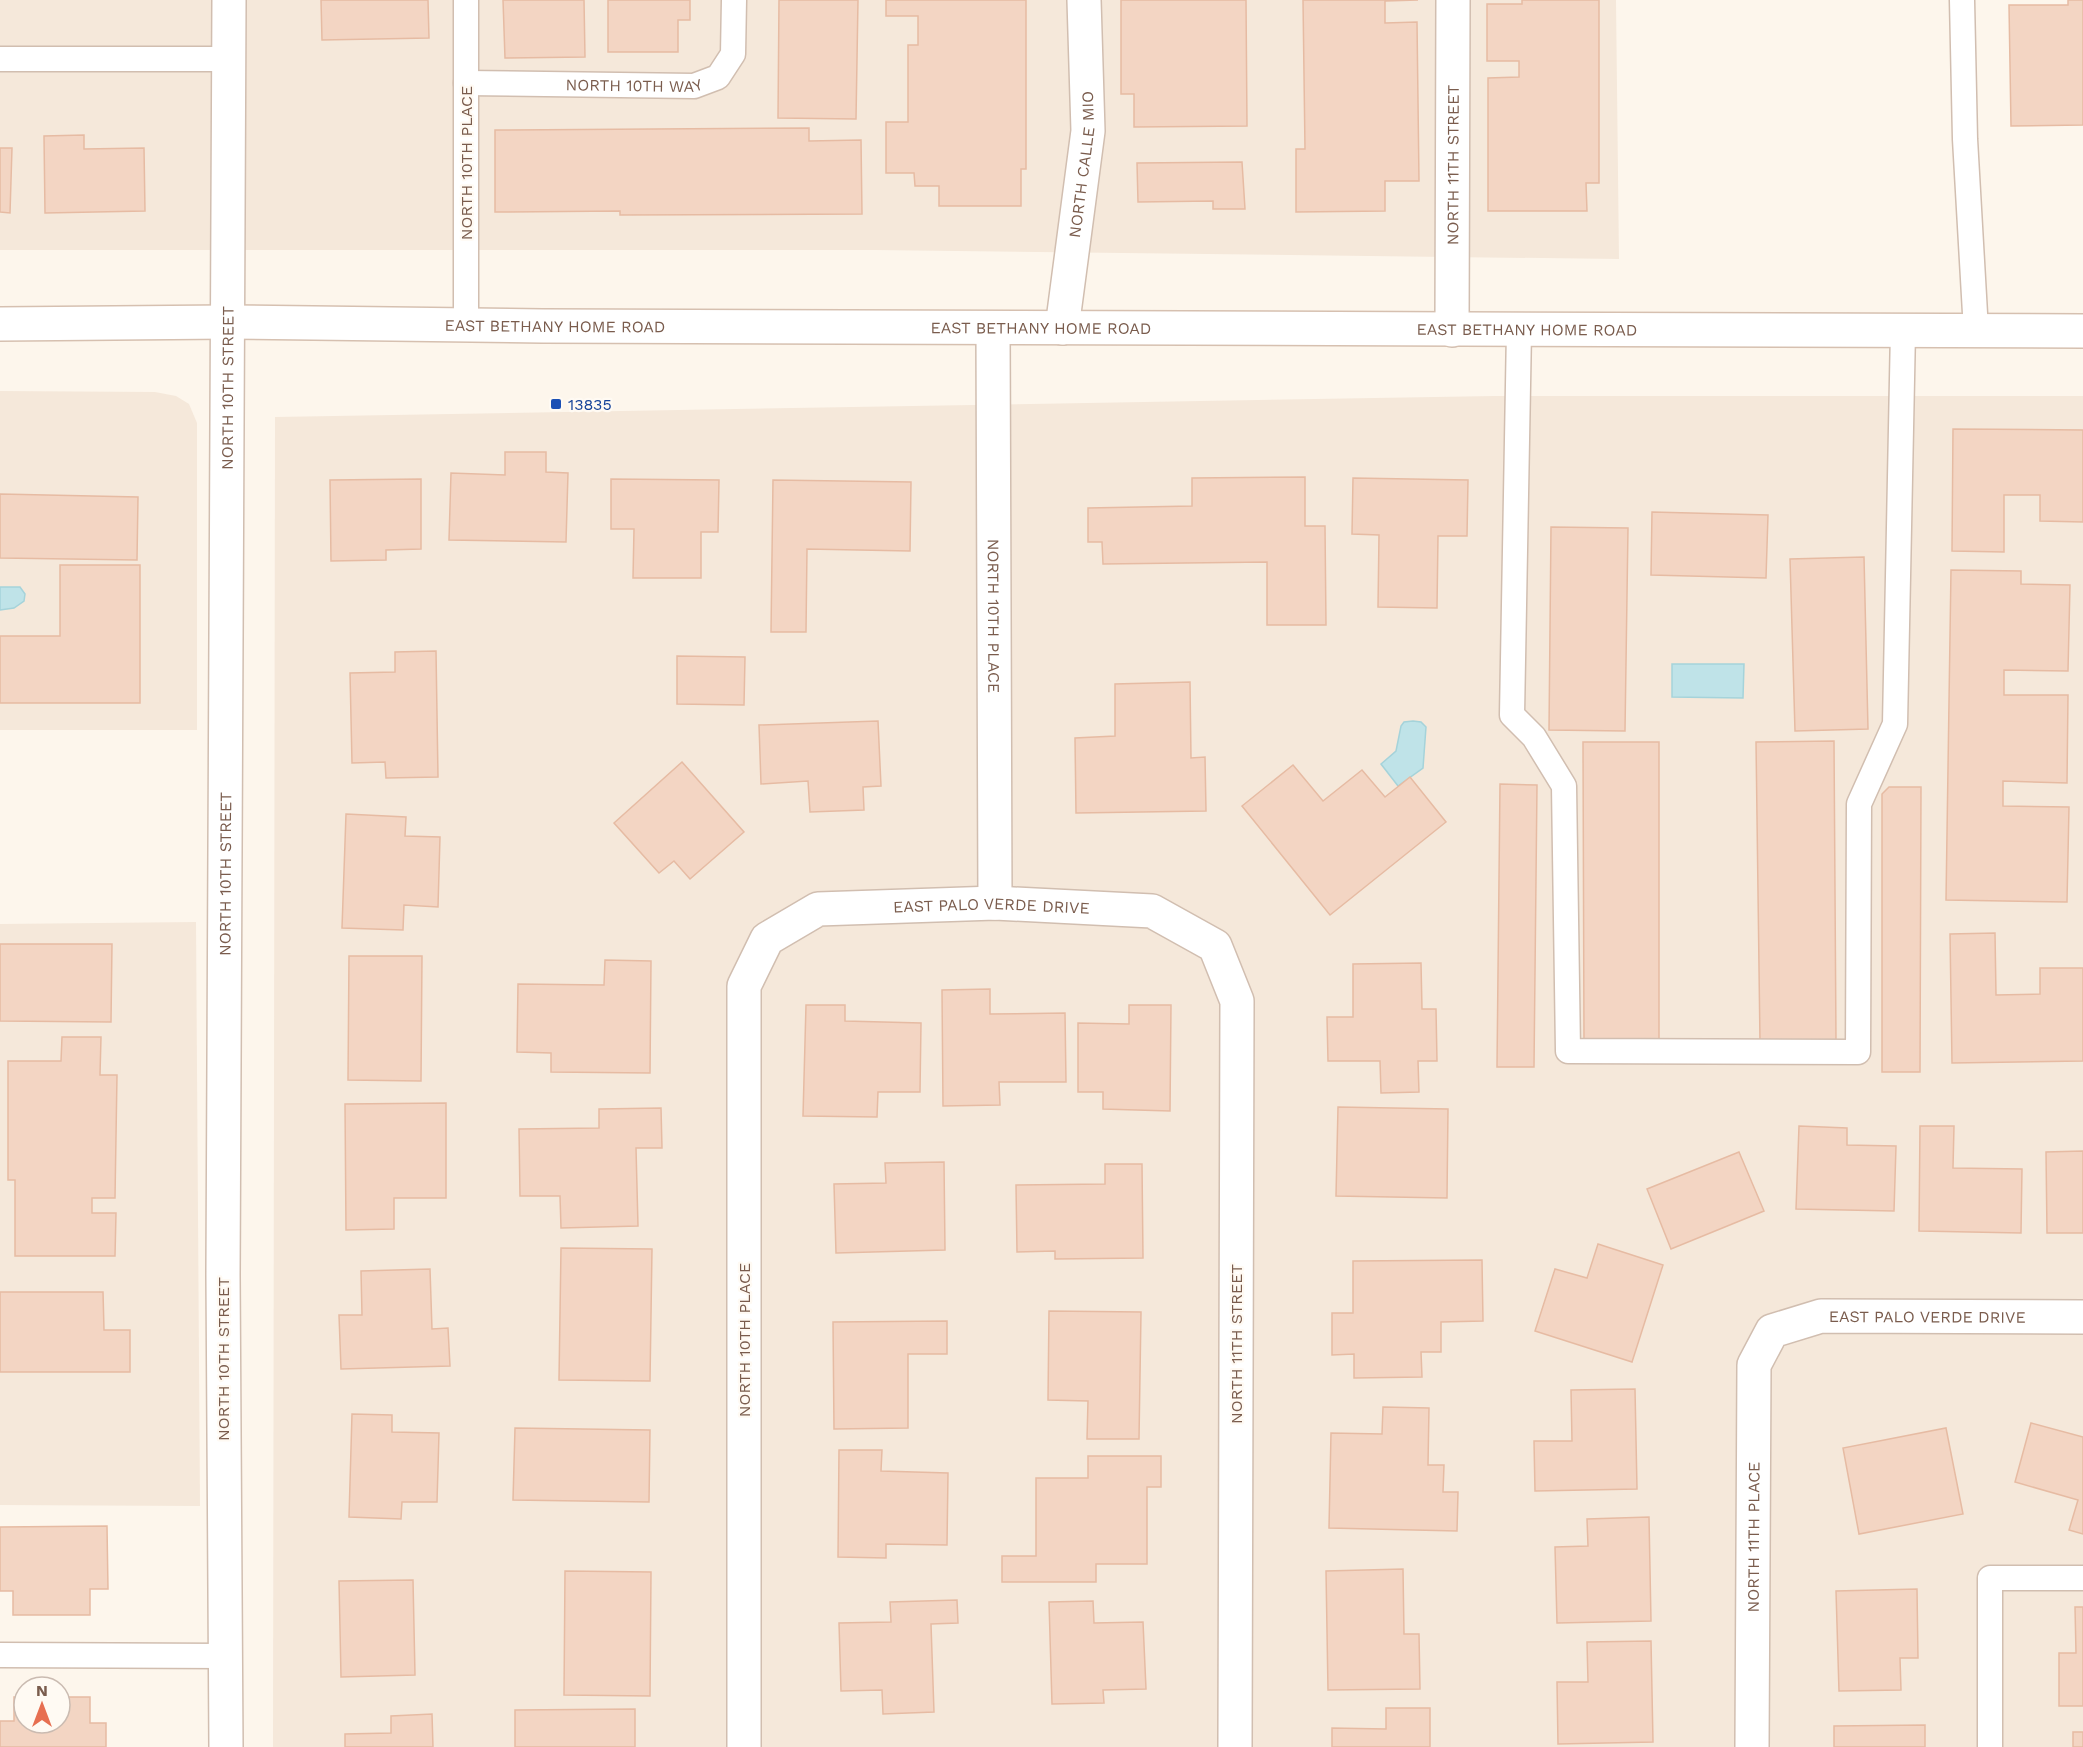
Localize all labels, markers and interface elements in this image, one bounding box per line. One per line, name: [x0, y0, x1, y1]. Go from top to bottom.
street label: NORTH 10TH WAY: [565, 74, 705, 96]
street label: NORTH 11TH STREET: [1443, 85, 1462, 245]
street label: NORTH 10TH PLACE: [457, 86, 476, 240]
street label: NORTH CALLE MIO: [1065, 91, 1098, 239]
street label: NORTH 10TH STREET: [217, 306, 237, 470]
street label: EAST BETHANY HOME ROAD: [444, 315, 665, 336]
street label: EAST BETHANY HOME ROAD: [931, 318, 1151, 337]
street label: EAST BETHANY HOME ROAD: [1417, 319, 1637, 339]
place label: 13835: [568, 395, 612, 414]
marker: 13835: [549, 397, 563, 411]
street label: NORTH 10TH PLACE: [984, 539, 1004, 693]
street label: NORTH 10TH STREET: [215, 792, 235, 956]
street label: EAST PALO VERDE DRIVE: [893, 893, 1090, 917]
street label: NORTH 10TH PLACE: [735, 1263, 754, 1417]
street label: NORTH 11TH STREET: [1227, 1264, 1246, 1424]
street label: NORTH 10TH STREET: [214, 1277, 233, 1441]
street label: EAST PALO VERDE DRIVE: [1829, 1307, 2026, 1326]
street label: NORTH 11TH PLACE: [1743, 1462, 1763, 1612]
north arrow: [12, 1675, 72, 1735]
text: N: [36, 1681, 48, 1700]

